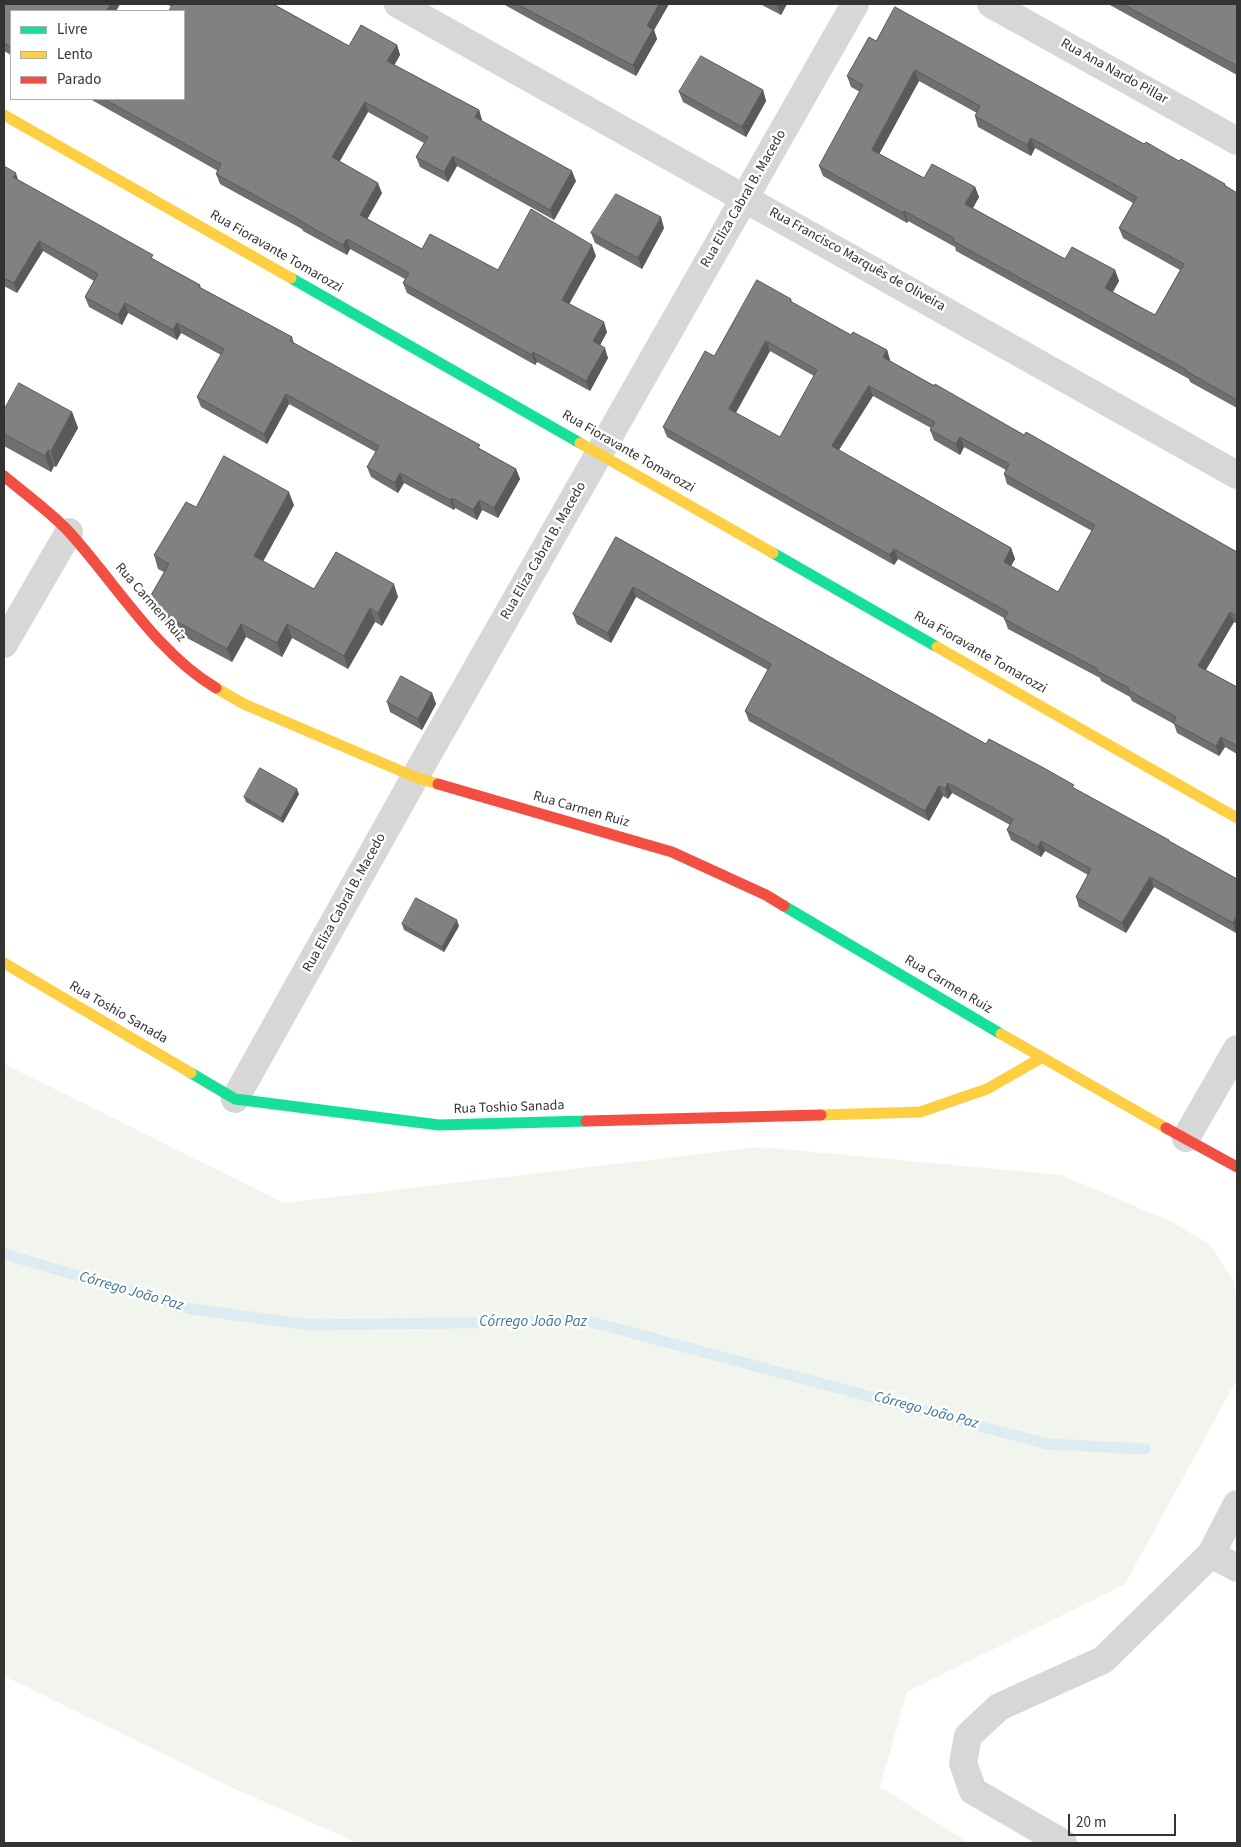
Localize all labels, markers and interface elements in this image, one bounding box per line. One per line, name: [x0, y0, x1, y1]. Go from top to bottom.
legend: [10, 10, 185, 100]
text: Livre: [57, 19, 87, 40]
street label: Rua Ana Nardo Pillar: [1057, 36, 1171, 108]
text: Lento: [57, 44, 93, 65]
text: Parado: [57, 69, 101, 90]
street label: Rua Eliza Cabral B. Macedo: [698, 127, 790, 271]
street label: Rua Francisco Marquês de Oliveira: [766, 204, 948, 316]
street label: Rua Fioravante Tomarozzi: [207, 207, 345, 297]
street label: Rua Fioravante Tomarozzi: [559, 407, 697, 497]
street label: Rua Eliza Cabral B. Macedo: [498, 479, 590, 623]
street label: Rua Carmen Ruiz: [111, 560, 189, 646]
street label: Rua Fioravante Tomarozzi: [911, 608, 1049, 698]
street label: Rua Carmen Ruiz: [531, 788, 631, 832]
street label: Rua Eliza Cabral B. Macedo: [300, 831, 390, 975]
street label: Rua Carmen Ruiz: [901, 952, 995, 1018]
street label: Rua Toshio Sanada: [66, 978, 170, 1048]
street label: Rua Toshio Sanada: [453, 1098, 565, 1118]
water label: Córrego João Paz: [77, 1269, 185, 1315]
water label: Córrego João Paz: [479, 1314, 587, 1332]
water label: Córrego João Paz: [872, 1388, 980, 1434]
scale bar: [1071, 1804, 1178, 1836]
text: 20 m: [1076, 1812, 1106, 1833]

